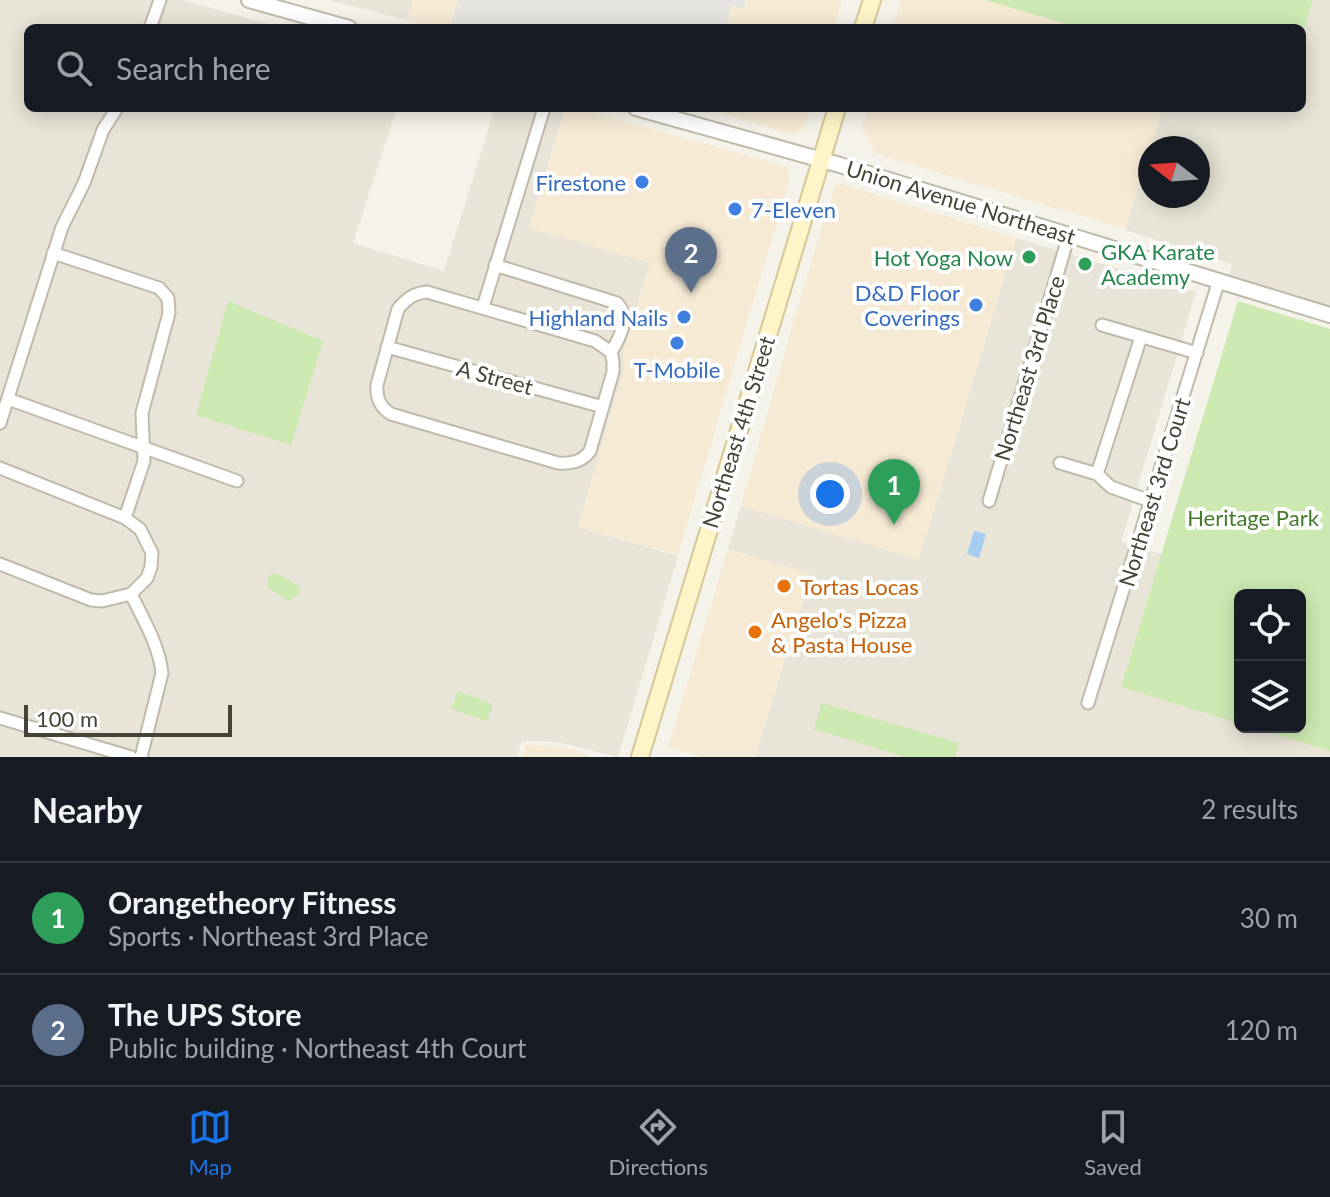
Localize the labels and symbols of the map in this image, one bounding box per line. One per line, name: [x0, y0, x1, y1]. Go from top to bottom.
north arrow: [1138, 136, 1210, 208]
street label: Union Avenue Northeast: [843, 154, 1079, 250]
place label: Firestone: [535, 169, 626, 196]
marker: Firestone: [633, 173, 651, 191]
place label: 7-Eleven: [751, 196, 836, 223]
marker: 7-Eleven: [726, 200, 744, 218]
pin: 2: [665, 227, 717, 293]
place label: GKA Karate Academy: [1101, 238, 1215, 290]
place label: Hot Yoga Now: [874, 244, 1013, 271]
marker: Hot Yoga Now: [1020, 248, 1038, 266]
marker: GKA Karate Academy: [1076, 255, 1094, 273]
street label: Northeast 3rd Place: [988, 272, 1070, 464]
place label: D&D Floor Coverings: [855, 279, 960, 331]
marker: D&D Floor Coverings: [967, 296, 985, 314]
place label: Highland Nails: [529, 304, 668, 331]
marker: Highland Nails: [675, 308, 693, 326]
street label: Northeast 4th Street: [696, 333, 780, 531]
marker: T-Mobile: [668, 334, 686, 352]
street label: A Street: [454, 354, 536, 400]
place label: T-Mobile: [634, 356, 720, 383]
street label: Northeast 3rd Court: [1112, 394, 1196, 590]
pin: 1: [868, 459, 920, 525]
your location: [810, 474, 850, 514]
park label: Heritage Park: [1187, 504, 1320, 531]
place label: Tortas Locas: [800, 573, 919, 600]
marker: Tortas Locas: [775, 577, 793, 595]
place label: Angelo's Pizza & Pasta House: [771, 606, 912, 658]
marker: Angelo's Pizza & Pasta House: [746, 623, 764, 641]
scale bar: [24, 701, 232, 737]

